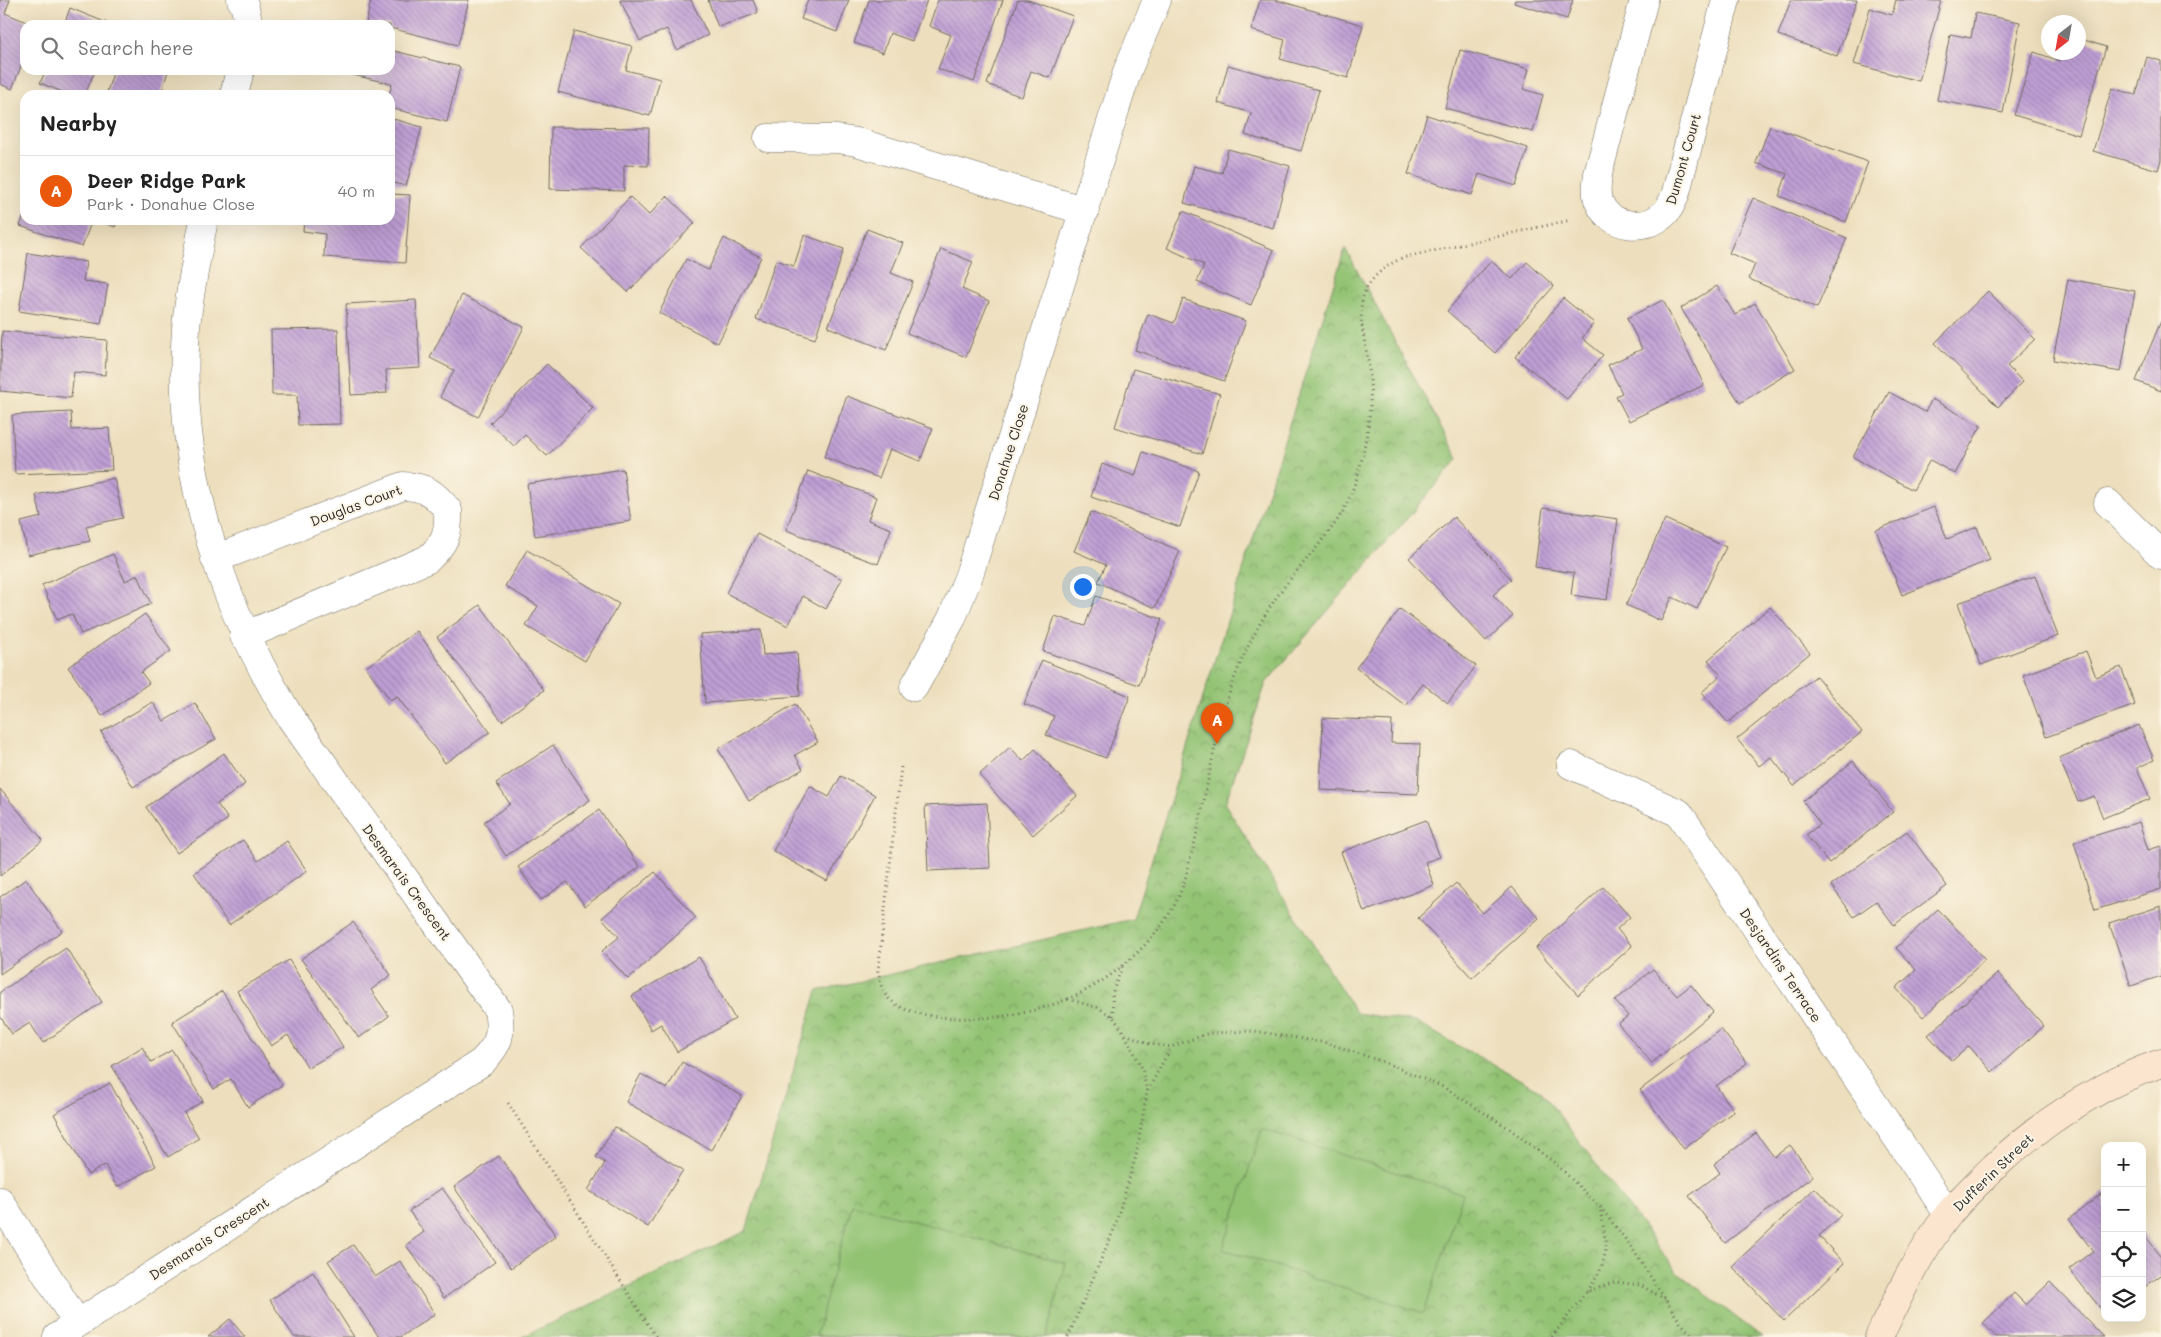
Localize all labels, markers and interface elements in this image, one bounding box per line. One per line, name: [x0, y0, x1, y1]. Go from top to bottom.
north arrow: [2041, 15, 2086, 60]
search box: [20, 20, 395, 75]
icon: search: [38, 34, 66, 62]
text: Search here: [78, 35, 194, 60]
text: Nearby: [40, 109, 117, 136]
street label: Dumont Court: [1661, 111, 1705, 207]
text: Deer Ridge Park: [87, 168, 246, 193]
text: A: [50, 180, 62, 201]
text: 40 m: [338, 180, 375, 201]
text: Park · Donahue Close: [87, 193, 255, 214]
street label: Donahue Close: [983, 401, 1033, 503]
street label: Douglas Court: [307, 480, 405, 530]
your location: [1070, 574, 1096, 600]
pin: A: [1201, 703, 1233, 744]
street label: Desmarais Crescent: [358, 820, 456, 944]
street label: Desjardins Terrace: [1736, 904, 1826, 1026]
street label: Dufferin Street: [1949, 1129, 2037, 1215]
map controls: [2101, 1142, 2146, 1322]
button: +: [2101, 1142, 2146, 1187]
button: −: [2101, 1187, 2146, 1232]
street label: Desmarais Crescent: [145, 1192, 273, 1284]
button: locate: [2101, 1232, 2146, 1277]
button: layers: [2101, 1277, 2146, 1322]

